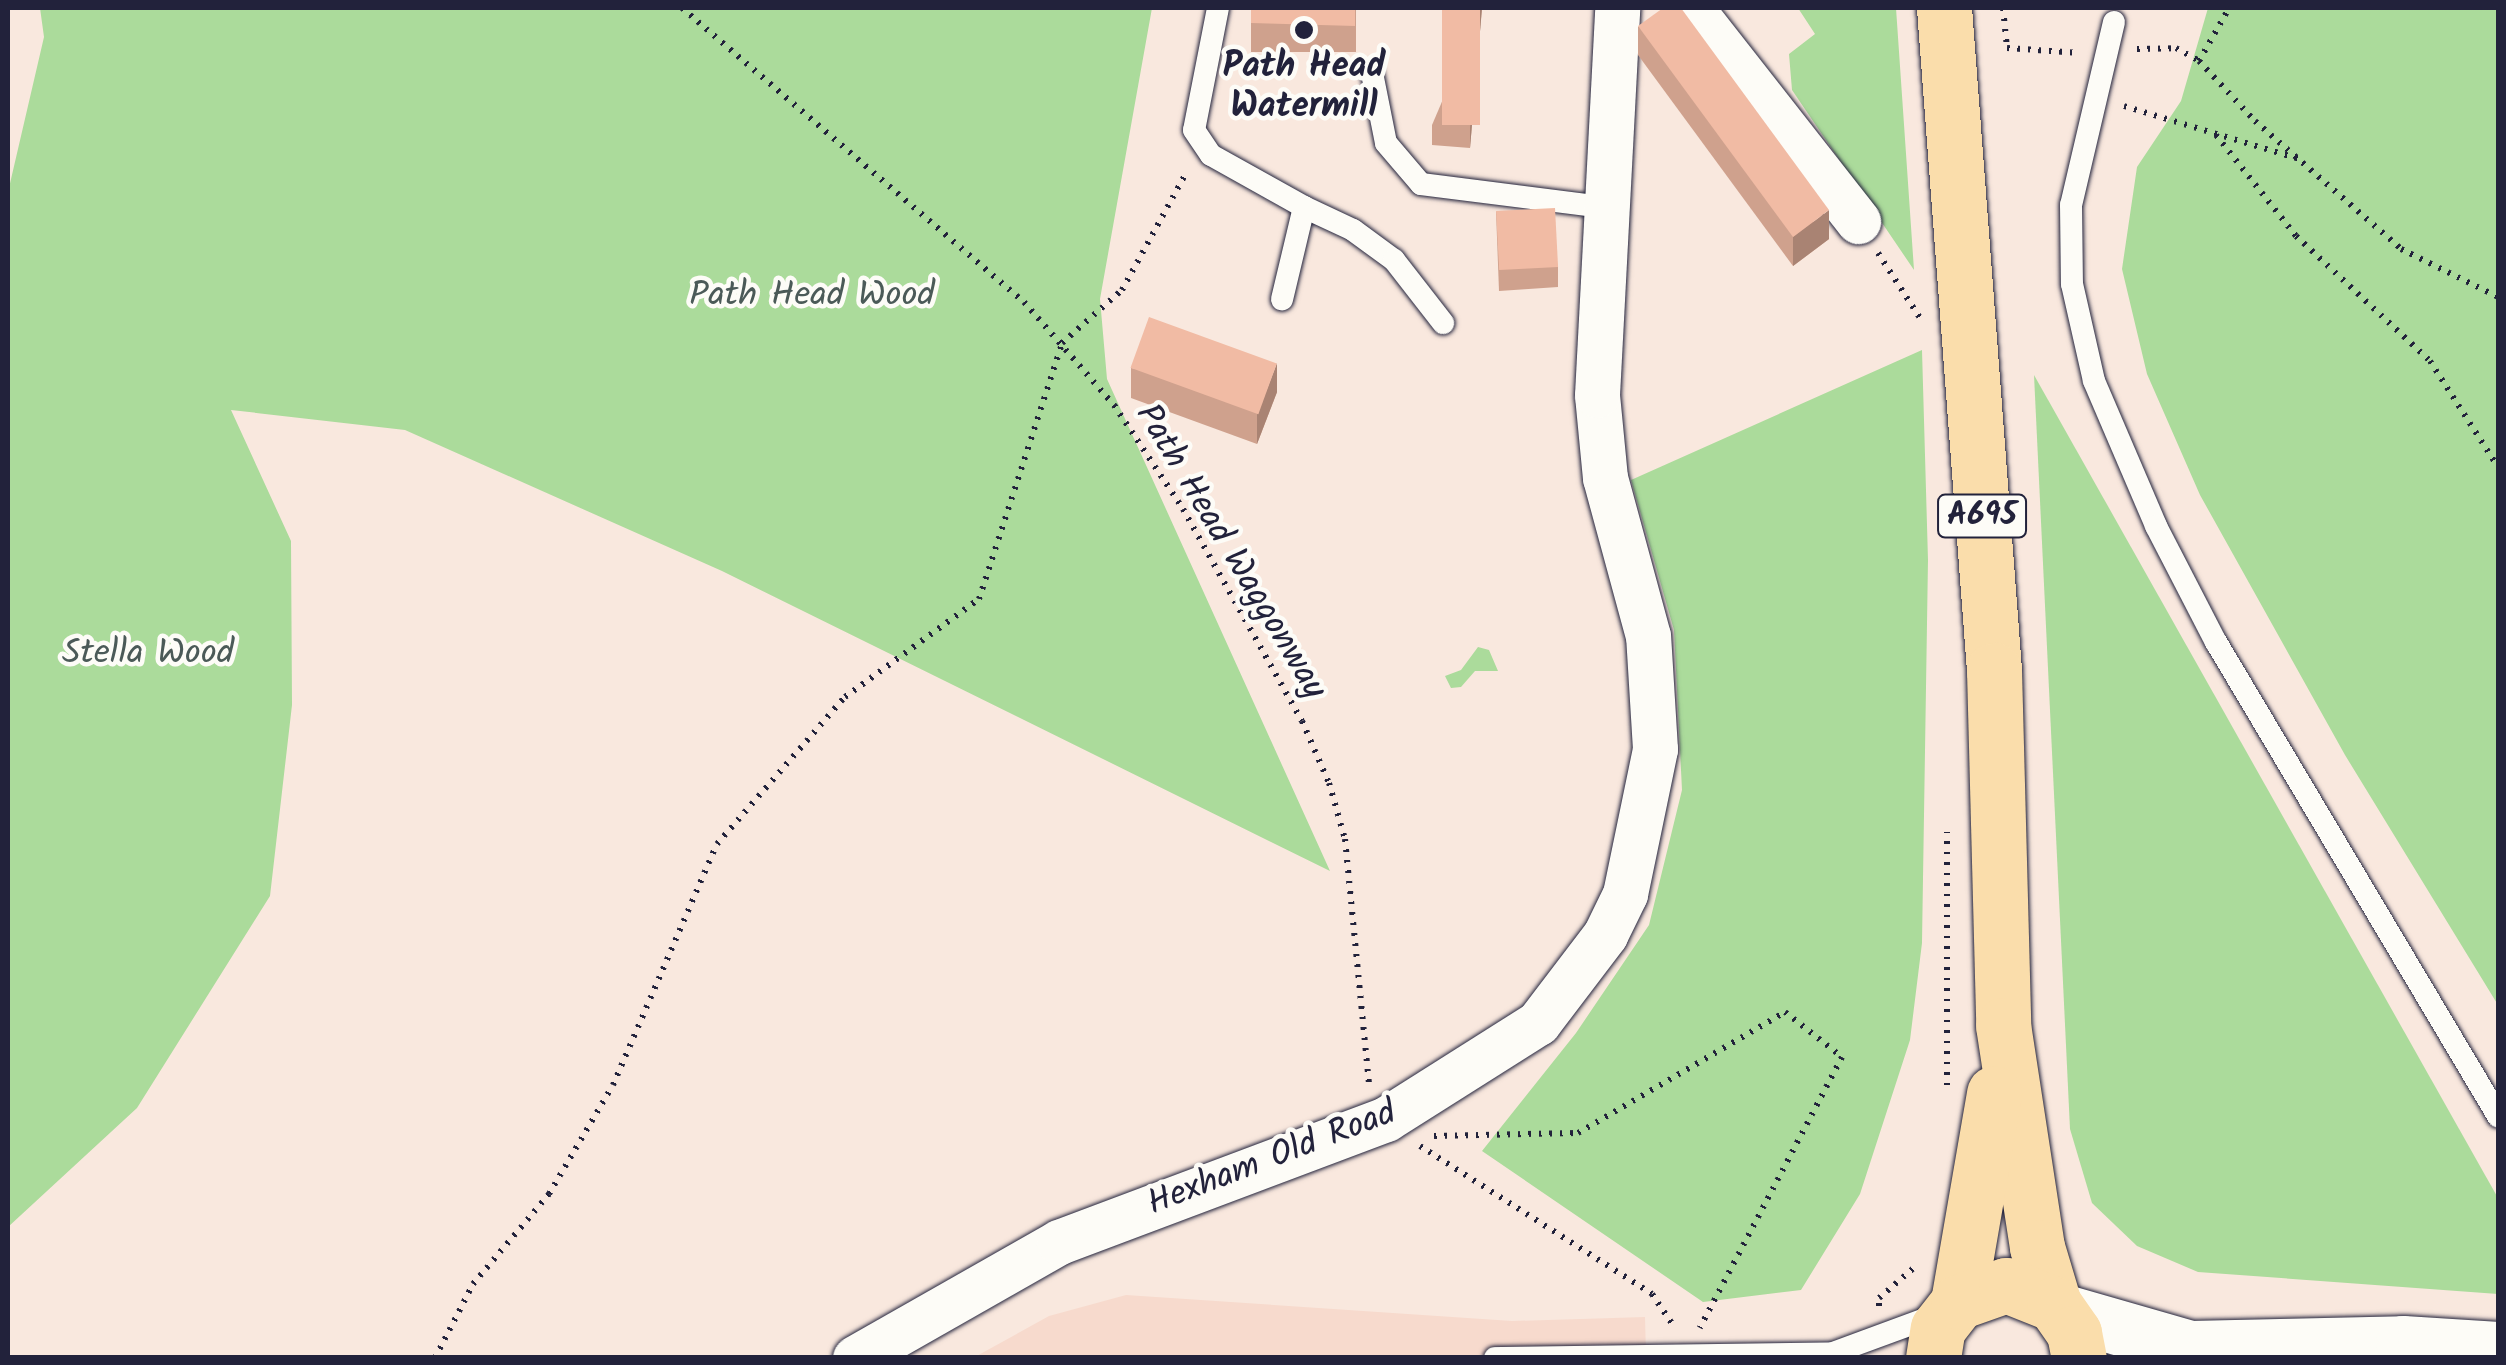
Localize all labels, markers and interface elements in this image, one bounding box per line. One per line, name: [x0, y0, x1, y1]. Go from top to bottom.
marker: Path Head Watermill: [1293, 19, 1315, 41]
place label: Path Head Watermill: [1223, 46, 1385, 128]
park label: Path Head Wood: [689, 275, 935, 317]
street label: Path Head Waggonway: [1125, 397, 1335, 707]
road number: A695: [1937, 489, 2027, 543]
park label: Stella Wood: [62, 633, 234, 675]
street label: Hexham Old Road: [1142, 1092, 1402, 1226]

